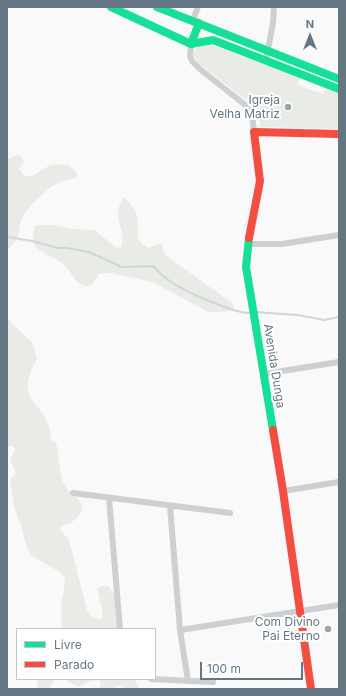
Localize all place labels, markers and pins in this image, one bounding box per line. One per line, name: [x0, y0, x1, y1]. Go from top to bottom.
place label: Igreja Velha Matriz: [209, 93, 280, 121]
marker: Igreja Velha Matriz: [283, 102, 293, 112]
place label: Com Divino Pai Eterno: [255, 615, 320, 643]
marker: Com Divino Pai Eterno: [323, 624, 333, 634]

